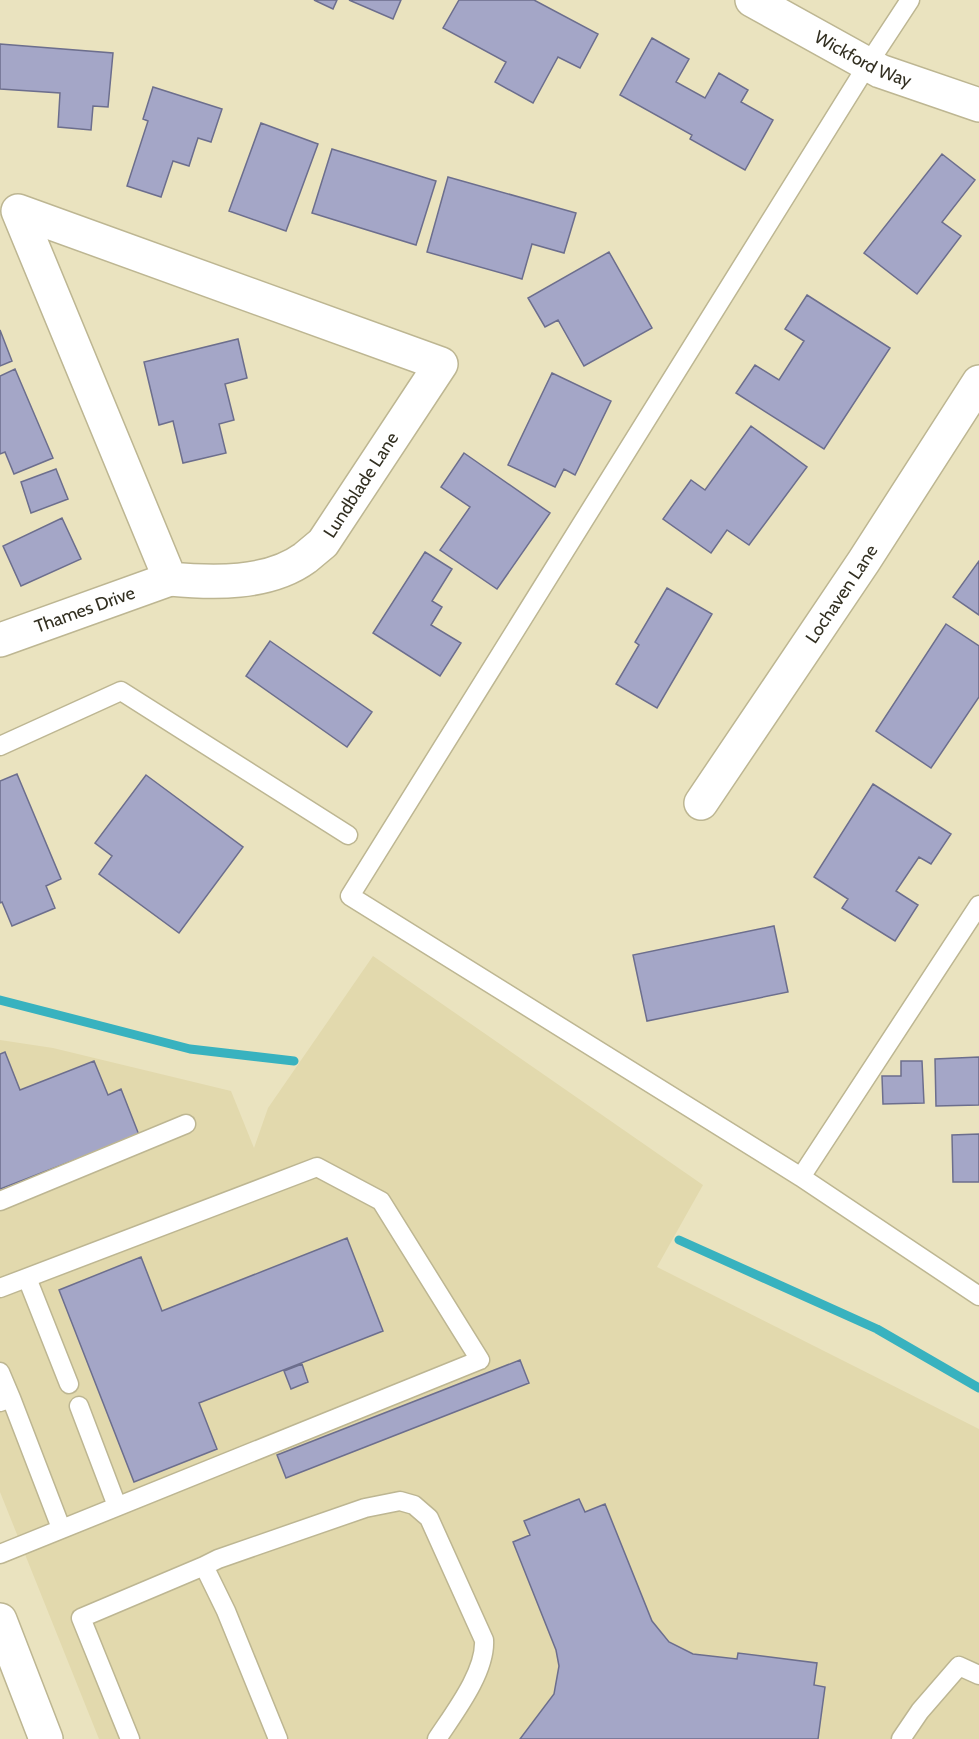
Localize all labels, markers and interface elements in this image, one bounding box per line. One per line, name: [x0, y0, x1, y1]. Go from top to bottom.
street label: Wickford Way: [811, 26, 914, 92]
street label: Lundblade Lane: [319, 428, 403, 542]
street label: Lochaven Lane: [801, 541, 883, 647]
street label: Thames Drive: [32, 582, 138, 638]

